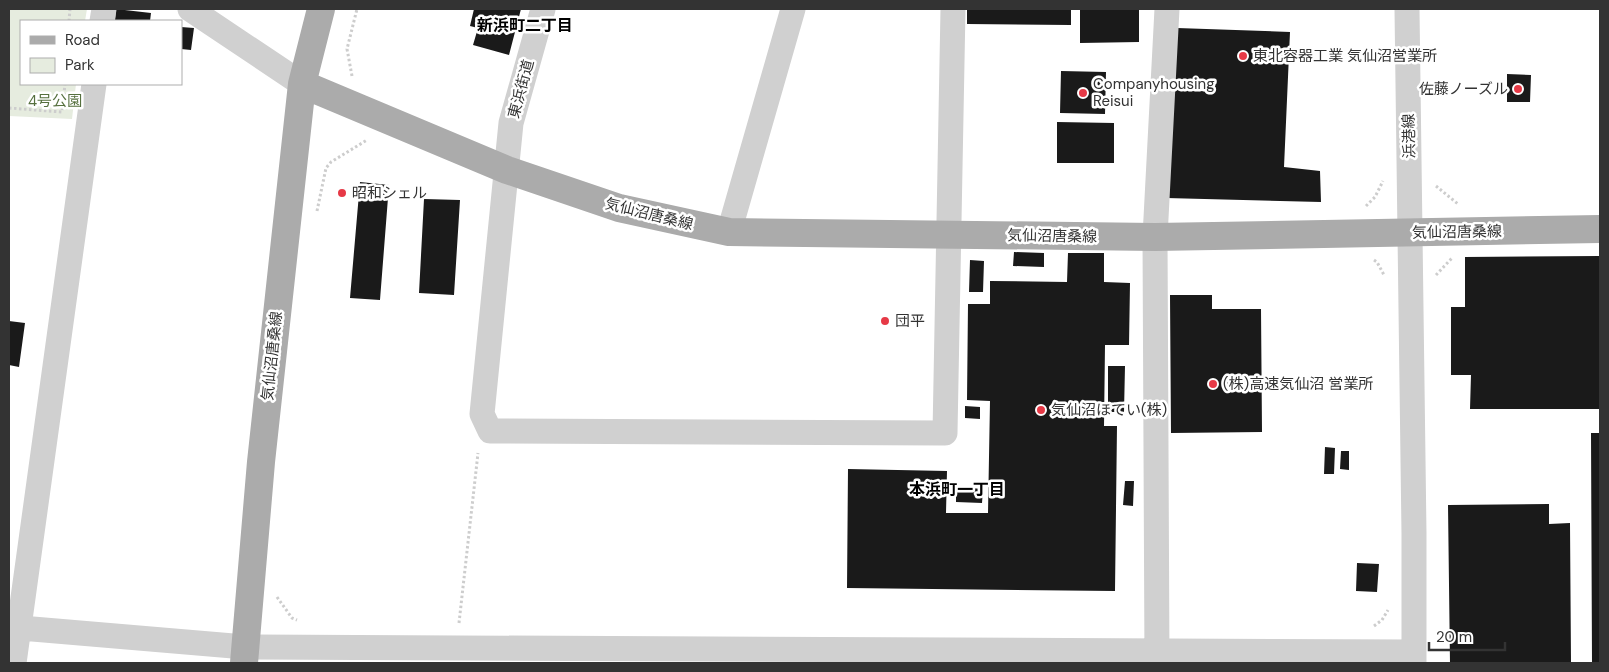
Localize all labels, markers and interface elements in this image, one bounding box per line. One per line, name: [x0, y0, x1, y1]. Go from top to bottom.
district label: 新浜町二丁目: [477, 15, 573, 36]
legend: [20, 20, 182, 85]
text: Road: [65, 30, 100, 50]
place label: 東北容器工業 気仙沼営業所: [1253, 46, 1437, 66]
marker: 東北容器工業 気仙沼営業所: [1237, 50, 1249, 62]
text: Park: [65, 55, 95, 75]
street label: 東浜街道: [504, 57, 538, 121]
place label: Companyhousing Reisui: [1093, 74, 1215, 111]
place label: 佐藤ノーズル: [1419, 79, 1508, 99]
marker: 佐藤ノーズル: [1512, 83, 1524, 95]
marker: Companyhousing Reisui: [1077, 87, 1089, 99]
park label: 4号公園: [28, 91, 82, 111]
street label: 浜港線: [1399, 113, 1419, 159]
place label: 昭和シェル: [352, 183, 427, 203]
marker: 昭和シェル: [336, 187, 348, 199]
street label: 気仙沼唐桑線: [603, 193, 695, 235]
street label: 気仙沼唐桑線: [1412, 221, 1502, 243]
street label: 気仙沼唐桑線: [1007, 225, 1097, 247]
street label: 気仙沼唐桑線: [257, 310, 287, 402]
place label: 団平: [895, 311, 925, 331]
marker: 団平: [879, 315, 891, 327]
place label: (株)高速気仙沼 営業所: [1223, 374, 1373, 394]
marker: (株)高速気仙沼 営業所: [1207, 378, 1219, 390]
place label: 気仙沼ほてい(株): [1051, 400, 1167, 420]
marker: 気仙沼ほてい(株): [1035, 404, 1047, 416]
district label: 本浜町一丁目: [909, 479, 1005, 500]
scale bar: [1429, 620, 1505, 652]
text: 20 m: [1436, 627, 1472, 647]

